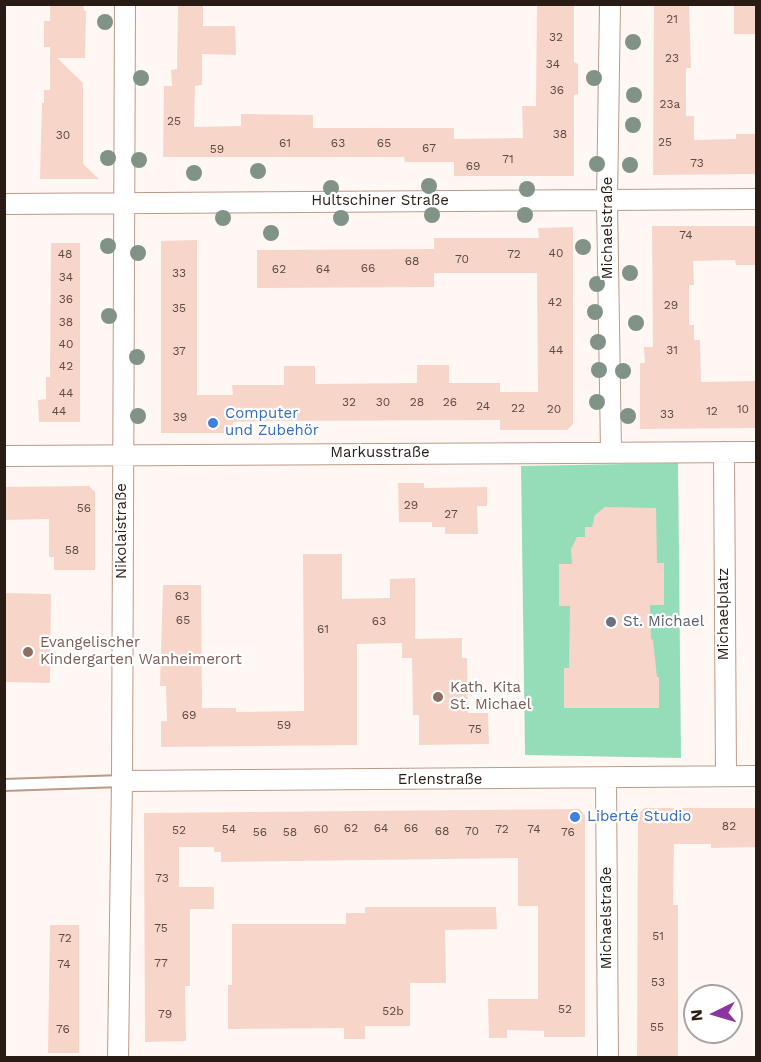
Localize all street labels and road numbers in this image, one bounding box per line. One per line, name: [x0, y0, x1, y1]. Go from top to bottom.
street label: Michaelstraße: [599, 177, 617, 279]
street label: Hultschiner Straße: [311, 192, 449, 210]
street label: Markusstraße: [330, 444, 430, 462]
street label: Nikolaistraße: [113, 483, 131, 579]
street label: Michaelplatz: [715, 568, 733, 660]
street label: Erlenstraße: [398, 771, 482, 789]
street label: Michaelstraße: [598, 867, 616, 969]

